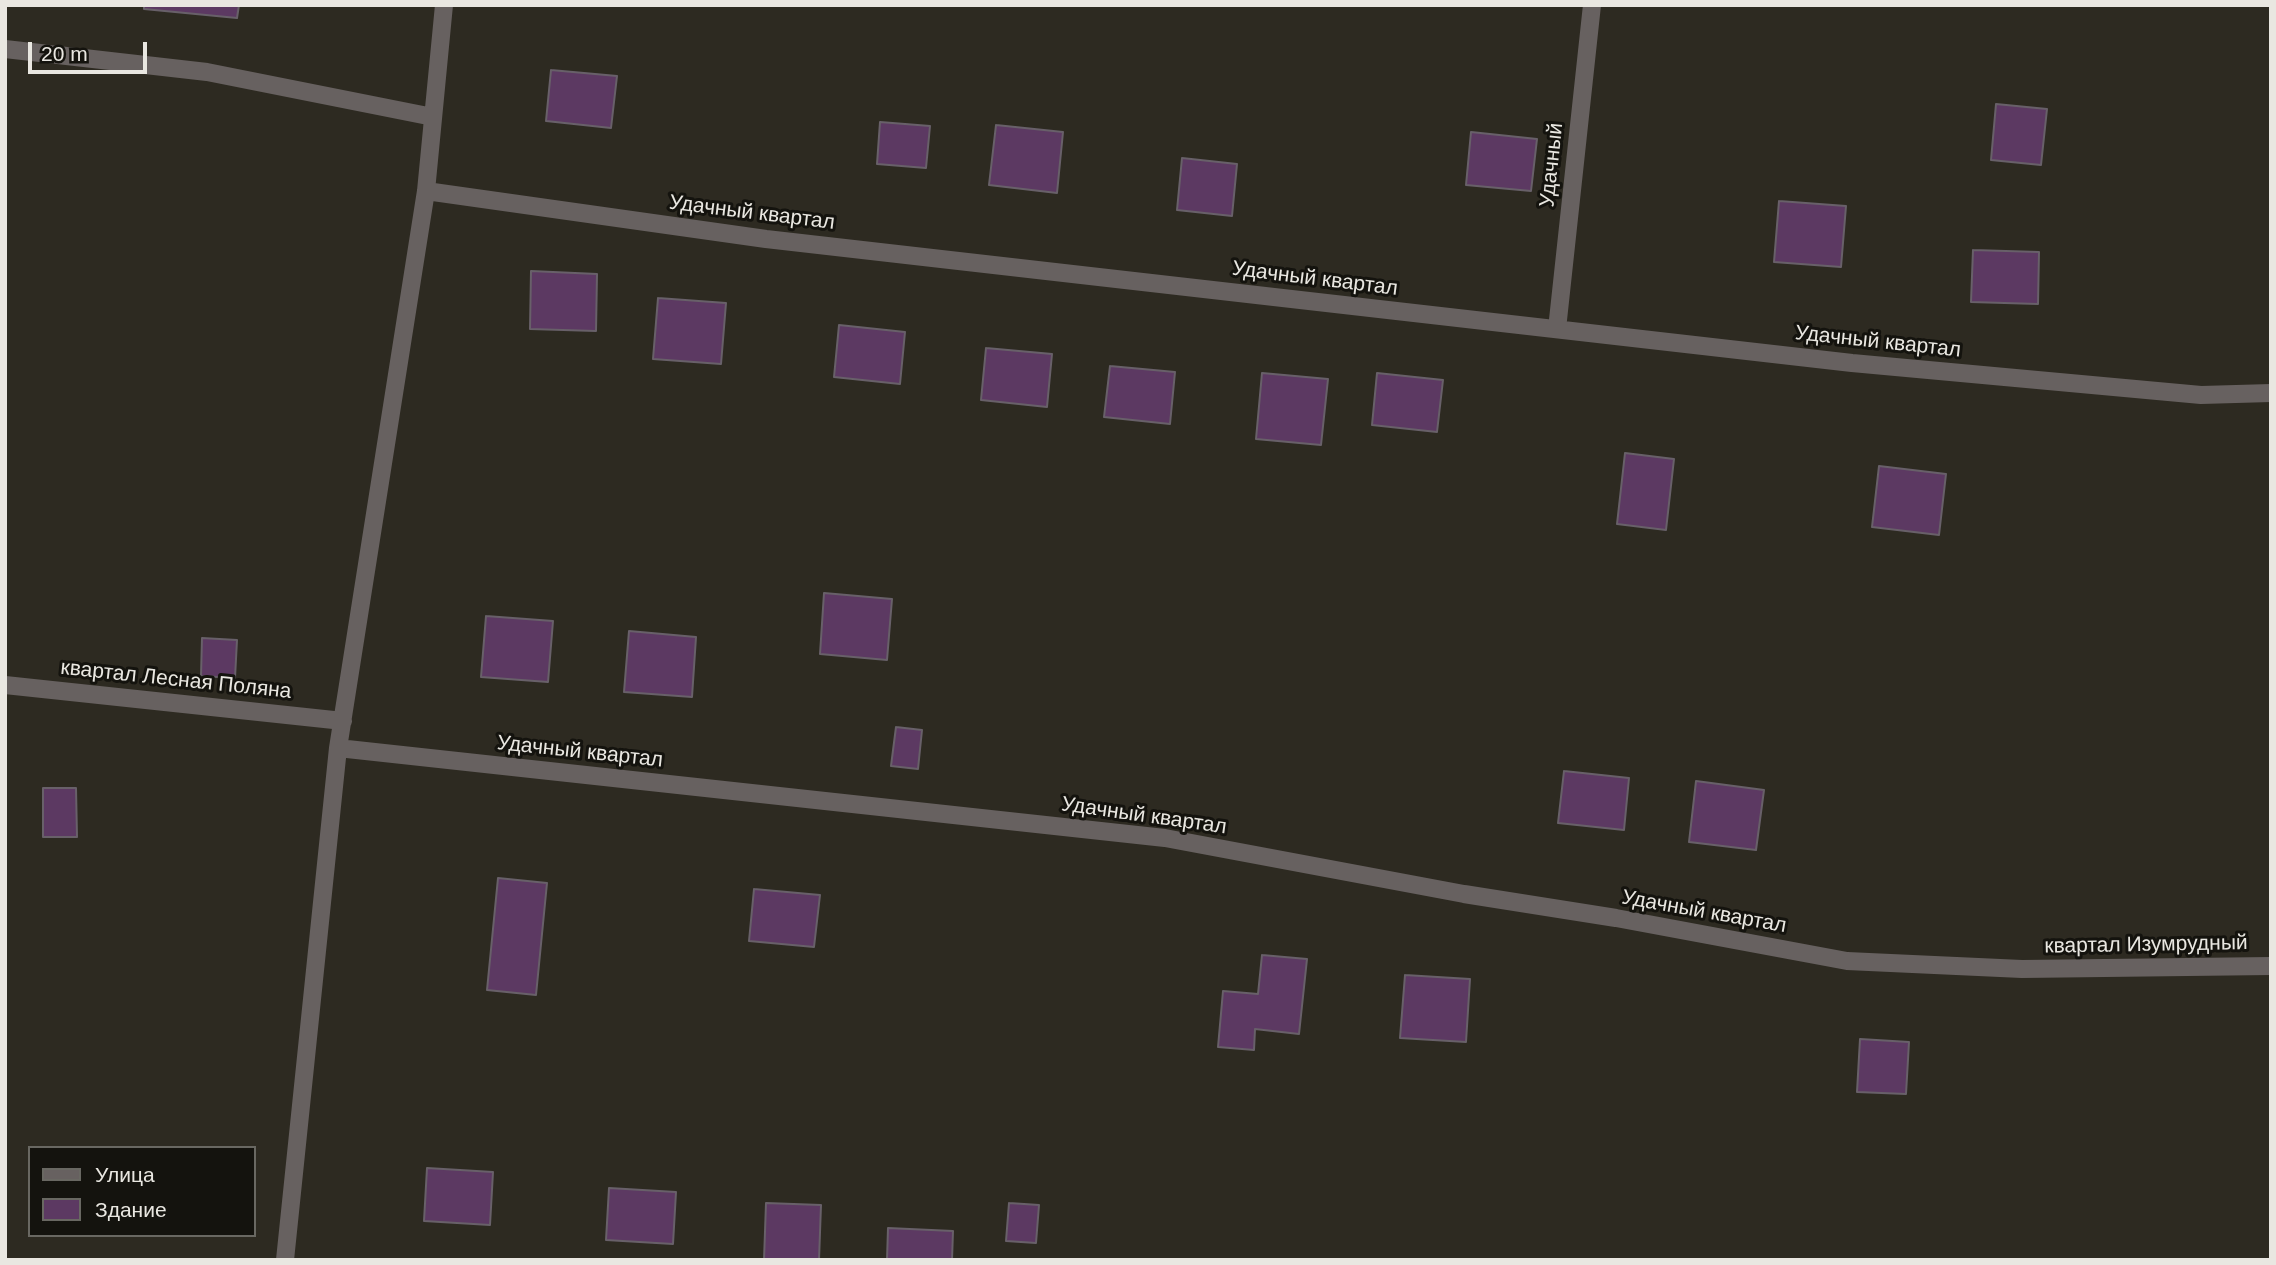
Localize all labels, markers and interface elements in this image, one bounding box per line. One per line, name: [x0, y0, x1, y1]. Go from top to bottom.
scale bar: [32, 28, 150, 72]
text: 20 m: [41, 42, 88, 65]
street label: Удачный: [1535, 122, 1569, 208]
street label: Удачный квартал: [668, 190, 836, 236]
street label: Удачный квартал: [1231, 256, 1399, 302]
street label: Удачный квартал: [1794, 321, 1962, 363]
street label: квартал Лесная Поляна: [59, 655, 293, 705]
street label: Удачный квартал: [496, 731, 664, 773]
street label: Удачный квартал: [1060, 792, 1228, 840]
street label: Удачный квартал: [1620, 885, 1788, 939]
street label: квартал Изумрудный: [2044, 931, 2248, 959]
legend: [28, 1146, 256, 1237]
text: Улица: [95, 1163, 155, 1186]
text: Здание: [95, 1198, 167, 1221]

